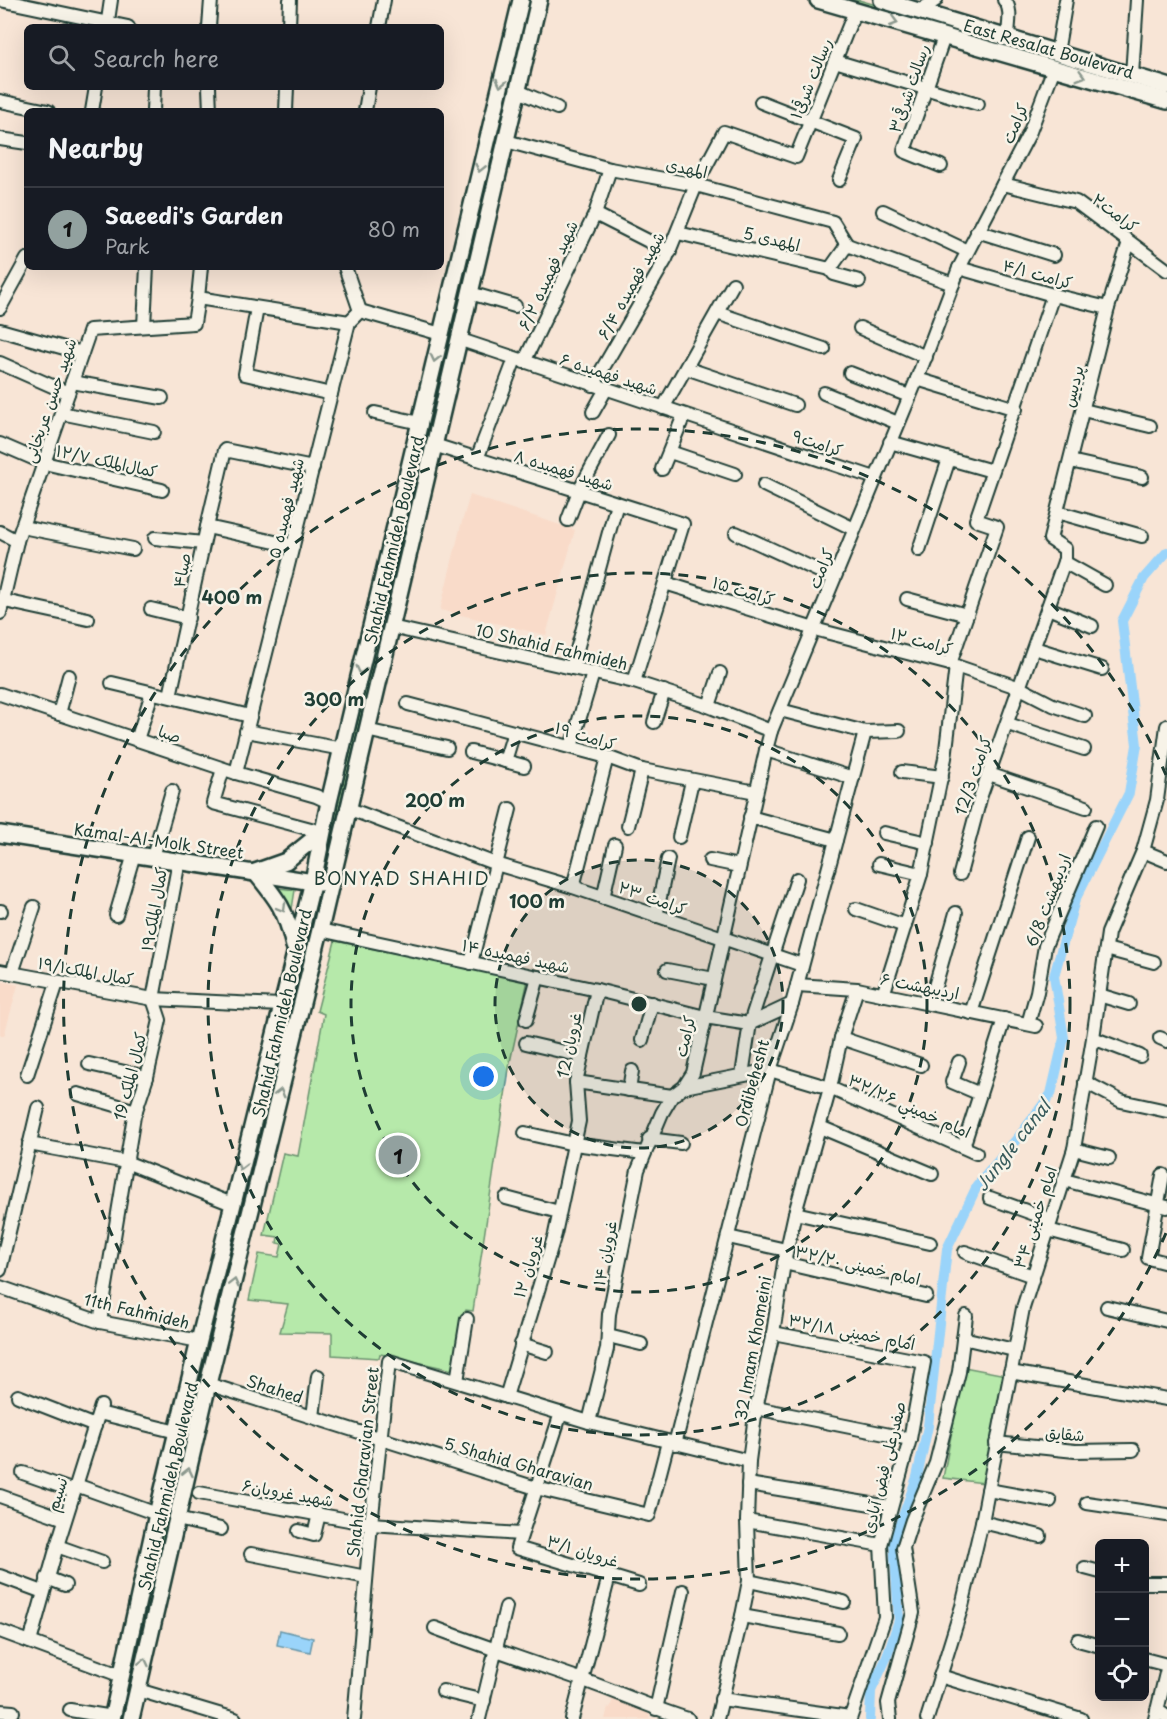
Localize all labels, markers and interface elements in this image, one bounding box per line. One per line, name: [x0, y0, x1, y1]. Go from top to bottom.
street label: East Resalat Boulevard: [961, 12, 1137, 84]
one-way arrow: [888, 15, 899, 27]
search box: [24, 24, 444, 90]
street label: رسالت شرقی۱: [783, 34, 837, 122]
street label: رسالت شرقی۳: [882, 40, 934, 136]
icon: search: [45, 41, 78, 74]
text: Search here: [93, 41, 219, 74]
one-way arrow: [1075, 69, 1086, 81]
one-way arrow: [495, 78, 508, 88]
street label: کرامت: [995, 99, 1033, 147]
text: Nearby: [48, 128, 143, 167]
street label: المهدی: [664, 151, 710, 183]
one-way arrow: [475, 163, 488, 173]
street label: کرامت۲: [1088, 187, 1144, 238]
text: Saeedi's Garden: [105, 198, 283, 231]
text: 1: [63, 214, 72, 244]
text: 80 m: [368, 214, 420, 244]
street label: شهید فهمیده ۶/۲: [511, 216, 583, 334]
street label: المهدی 5: [741, 220, 803, 256]
street label: شهید فهمیده ۶/۴: [590, 227, 670, 343]
text: Park: [105, 231, 150, 261]
street label: کرامت ۴/۱: [1000, 252, 1076, 294]
street label: شهید حسن عربخانی: [16, 334, 82, 466]
street label: شهید فهمیده ۶: [557, 346, 661, 400]
one-way arrow: [430, 353, 443, 363]
street label: پردیس: [1055, 363, 1089, 409]
street label: کرامت۹: [790, 423, 847, 461]
street label: Shahid Fahmideh Boulevard: [357, 433, 429, 647]
street label: کمال‌الملک ۱۲/۷: [54, 438, 160, 482]
street label: شهید فهمیده ۸: [511, 442, 617, 496]
street label: شهید فهمیده ۵: [261, 455, 309, 561]
street label: کرامت: [801, 544, 839, 592]
street label: صبا۴: [166, 551, 196, 589]
street label: کرامت ۱۵: [710, 569, 778, 611]
text: 400 m: [202, 583, 262, 610]
street label: 10 Shahid Fahmideh: [474, 617, 630, 675]
street label: کرامت ۱۲: [888, 620, 956, 660]
one-way arrow: [355, 665, 368, 675]
text: 300 m: [304, 685, 364, 712]
street label: کرامت ۱۹: [552, 715, 620, 755]
street label: صبا: [155, 718, 185, 748]
street label: کرامت 12/3: [947, 732, 997, 818]
text: 200 m: [405, 786, 465, 813]
street label: Kamal-Al-Molk Street: [73, 816, 246, 864]
street label: اردیبهشت 6/8: [1018, 850, 1076, 950]
district label: BONYAD SHAHID: [314, 864, 490, 891]
street label: کمال الملک۱۹: [134, 865, 172, 953]
street label: کرامت ۲۳: [616, 874, 691, 920]
text: 100 m: [509, 887, 565, 914]
one-way arrow: [275, 902, 286, 912]
street label: Shahid Fahmideh Boulevard: [245, 906, 317, 1120]
street label: شهید فهمیده ۱۴: [460, 932, 572, 978]
street label: کمال الملک۱۹/۱: [36, 950, 136, 990]
street label: اردیبهشت ۶: [879, 966, 961, 1004]
centre of rings: [629, 994, 649, 1014]
street label: غرویان 12: [549, 1010, 587, 1080]
street label: کرامت: [668, 1013, 700, 1059]
street label: کمال الملک 19: [106, 1029, 152, 1123]
street label: Ordibehesht: [728, 1036, 774, 1130]
your location: [469, 1062, 498, 1091]
street label: امام خمینی ۳۲/۲۶: [844, 1067, 975, 1145]
one-way arrow: [273, 1088, 286, 1098]
water label: Jungle canal: [968, 1091, 1058, 1196]
pin: 1: [378, 1132, 418, 1178]
one-way arrow: [236, 1161, 249, 1171]
street label: امام خمینی ۳۴: [1006, 1163, 1064, 1272]
street label: غرویان ۱۴: [586, 1218, 622, 1288]
street label: غرویان ۱۲: [506, 1232, 548, 1300]
street label: امام خمینی ۳۲/۲۰: [793, 1238, 923, 1292]
street label: 32 Imam Khomeini: [727, 1274, 777, 1422]
one-way arrow: [226, 1278, 239, 1288]
street label: 11th Fahmideh: [82, 1286, 192, 1334]
street label: امام خمینی ۳۲/۱۸: [786, 1307, 918, 1357]
street label: Shahid Gharavian Street: [340, 1365, 384, 1559]
street label: Shahed: [244, 1368, 306, 1408]
street label: Shahid Fahmideh Boulevard: [131, 1379, 203, 1593]
street label: صفدرعلی فیض آبادی: [855, 1399, 911, 1535]
street label: شقایق: [1044, 1420, 1086, 1446]
street label: 5 Shahid Gharavian: [442, 1430, 596, 1496]
one-way arrow: [181, 1467, 194, 1477]
street label: شهید غرویان۶: [240, 1472, 336, 1512]
street label: نسیم: [39, 1474, 75, 1515]
street label: غرویان ۳/۱: [544, 1528, 622, 1572]
map controls: [1095, 1539, 1149, 1701]
button: +: [1095, 1539, 1149, 1593]
button: −: [1095, 1593, 1149, 1647]
button: locate: [1095, 1647, 1149, 1701]
one-way arrow: [137, 1657, 150, 1667]

